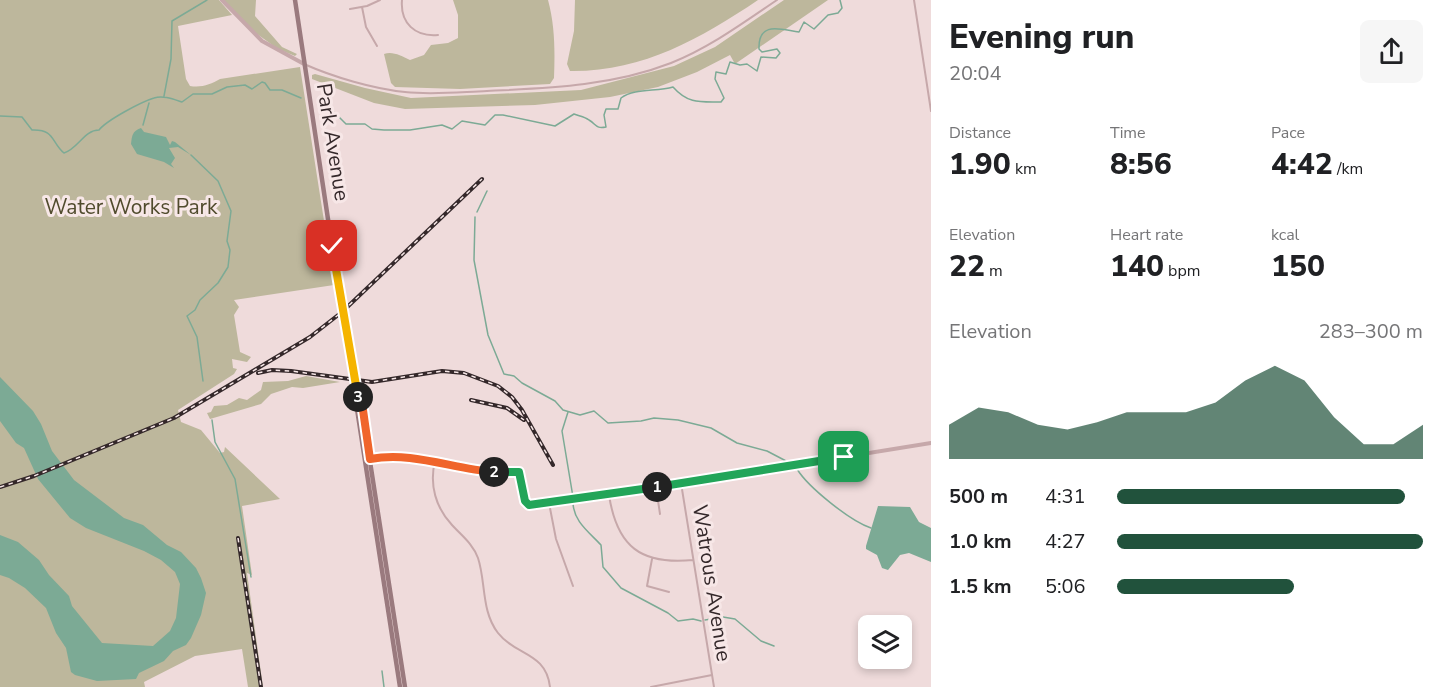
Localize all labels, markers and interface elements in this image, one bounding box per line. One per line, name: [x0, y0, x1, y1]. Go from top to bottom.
text: Evening run: [949, 15, 1134, 60]
button: share: [1360, 20, 1423, 83]
text: 20:04: [949, 60, 1002, 87]
street label: Park Avenue: [310, 81, 356, 203]
text: Distance: [949, 122, 1011, 144]
text: Time: [1110, 122, 1146, 144]
text: Pace: [1271, 122, 1305, 144]
text: 1.90: [949, 144, 1011, 185]
text: 8:56: [1110, 144, 1172, 185]
text: 4:42: [1271, 144, 1333, 185]
text: km: [1011, 158, 1037, 180]
text: /km: [1333, 158, 1363, 180]
park label: Water Works Park: [44, 193, 218, 221]
pin: [306, 220, 357, 271]
text: Elevation: [949, 224, 1015, 246]
text: Heart rate: [1110, 224, 1183, 246]
text: kcal: [1271, 224, 1299, 246]
icon: check: [315, 229, 348, 262]
text: 22: [949, 246, 985, 287]
text: 140: [1110, 246, 1164, 287]
text: 150: [1271, 246, 1325, 287]
text: m: [985, 260, 1003, 282]
text: bpm: [1164, 260, 1200, 282]
text: Elevation: [949, 318, 1032, 345]
text: 283–300 m: [1319, 318, 1423, 345]
pin: 3: [343, 382, 373, 412]
text: 3: [353, 386, 363, 408]
pin: [818, 431, 869, 482]
icon: arrive: [827, 440, 860, 473]
pin: 2: [479, 457, 509, 487]
text: 2: [489, 461, 499, 483]
pin: 1: [642, 472, 672, 502]
text: 1: [652, 476, 662, 498]
text: 500 m: [949, 483, 1008, 510]
text: 4:31: [1045, 483, 1086, 510]
street label: Watrous Avenue: [686, 503, 738, 663]
text: 1.0 km: [949, 528, 1012, 555]
text: 4:27: [1045, 528, 1086, 555]
text: 1.5 km: [949, 573, 1012, 600]
text: 5:06: [1045, 573, 1086, 600]
map controls: [858, 615, 912, 669]
button: layers: [858, 615, 912, 669]

